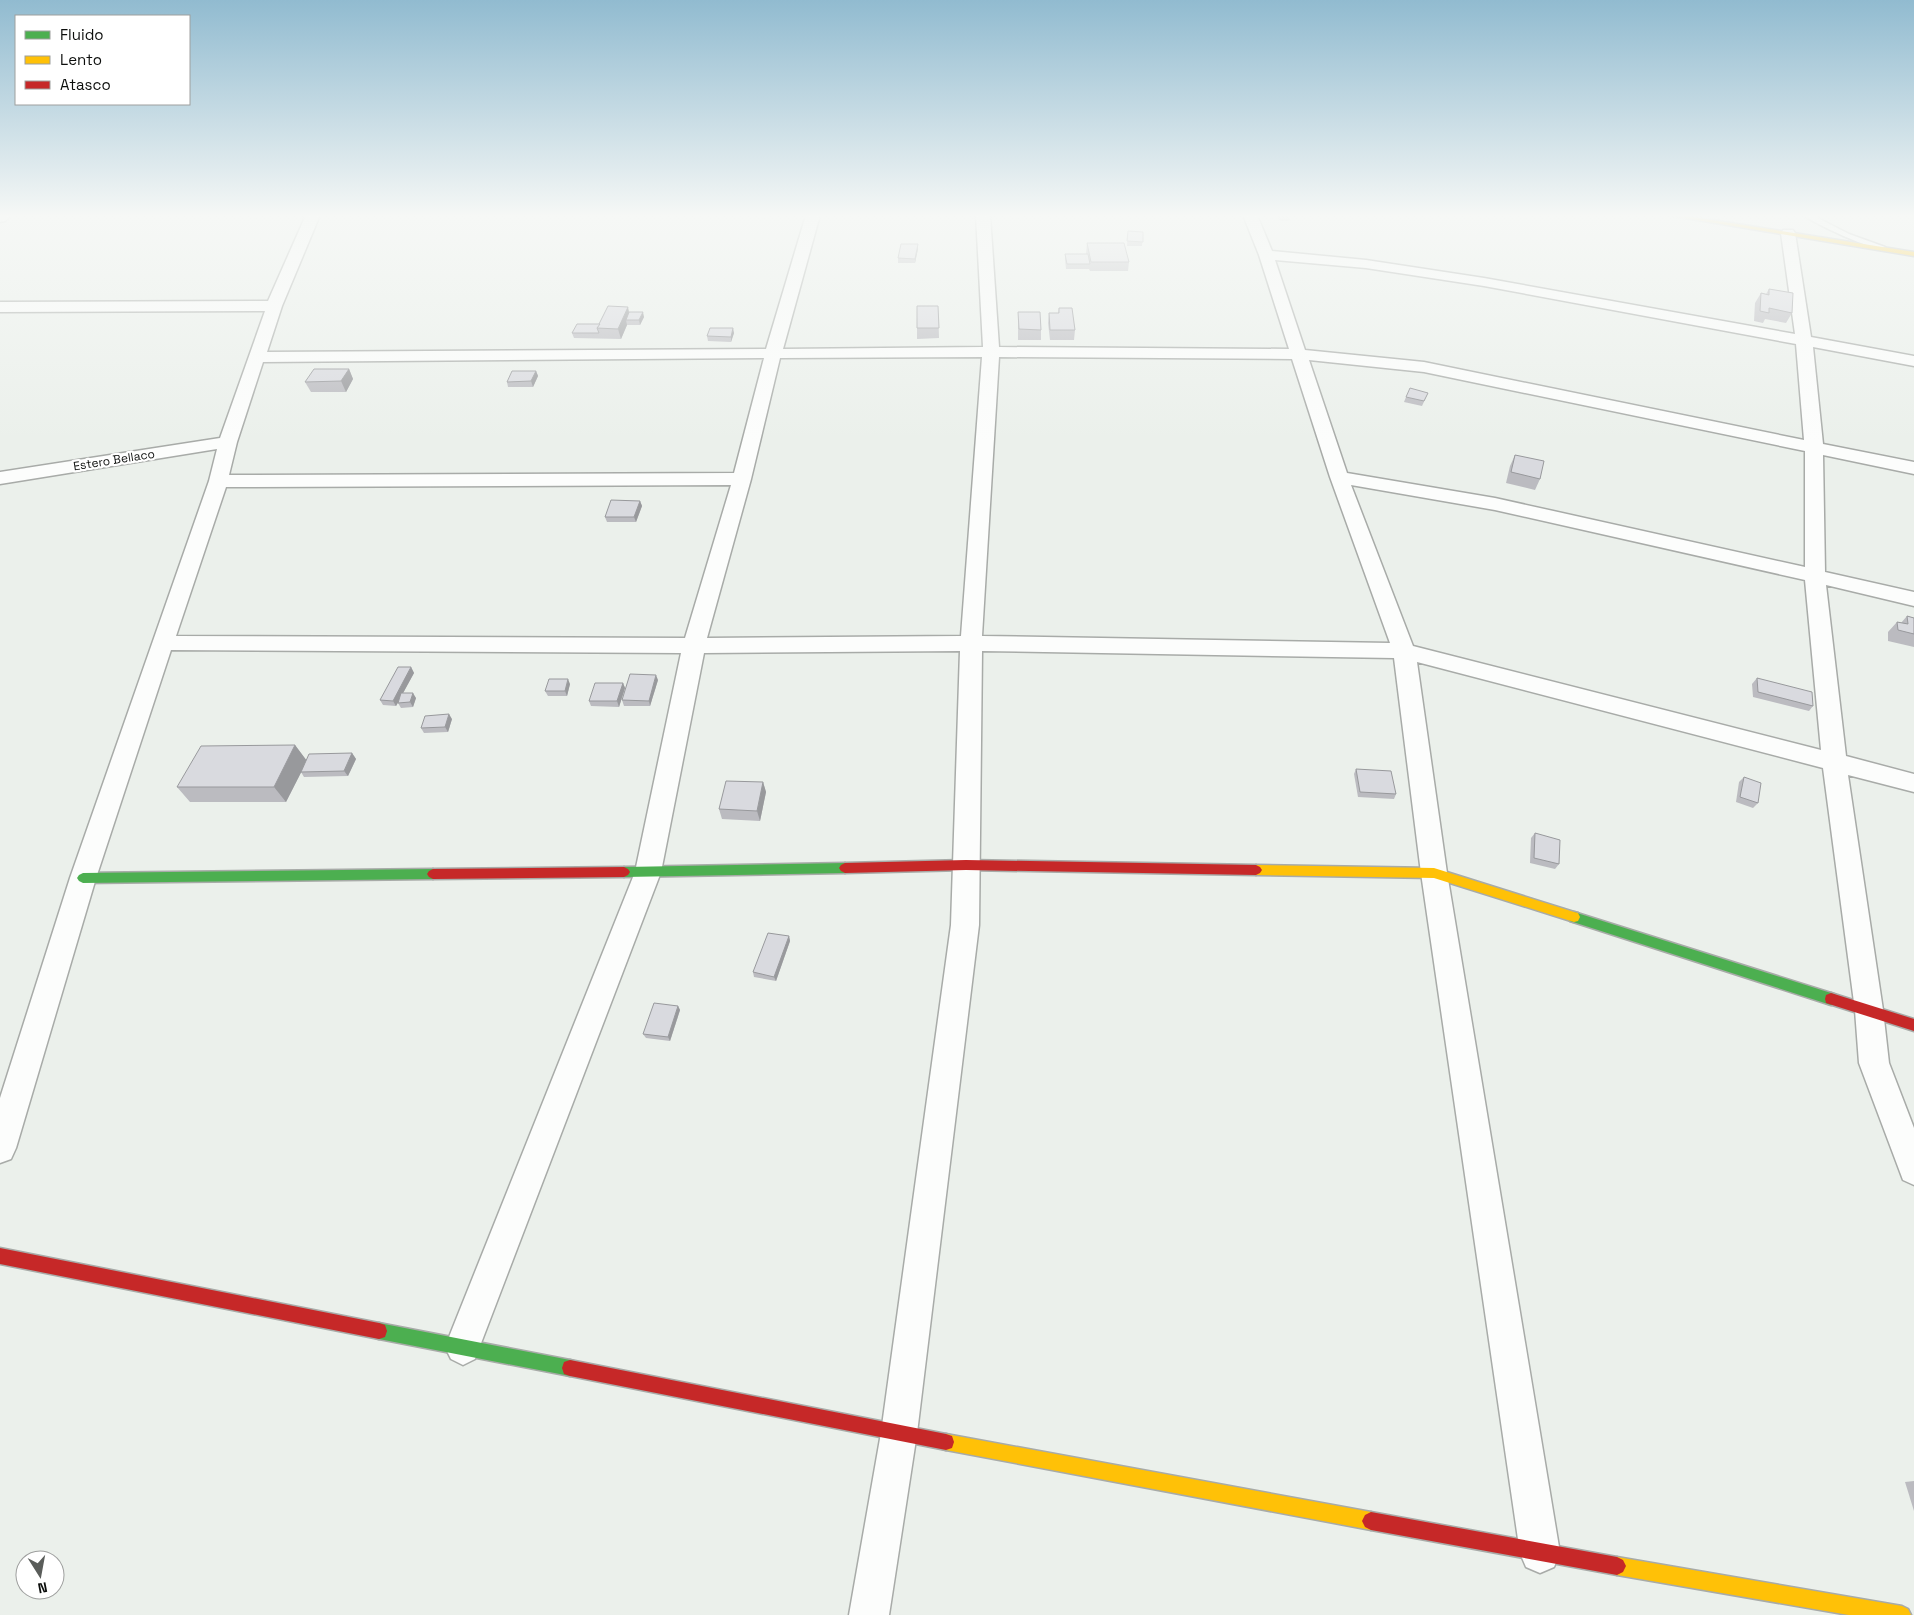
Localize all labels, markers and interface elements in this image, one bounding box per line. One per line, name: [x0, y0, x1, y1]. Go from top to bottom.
legend: [15, 15, 190, 105]
text: Fluido: [60, 25, 104, 44]
text: Lento: [60, 50, 102, 69]
text: Atasco: [60, 75, 111, 94]
street label: Estero Bellaco: [72, 446, 156, 474]
north arrow: [15, 1550, 65, 1600]
text: N: [36, 1578, 49, 1597]

